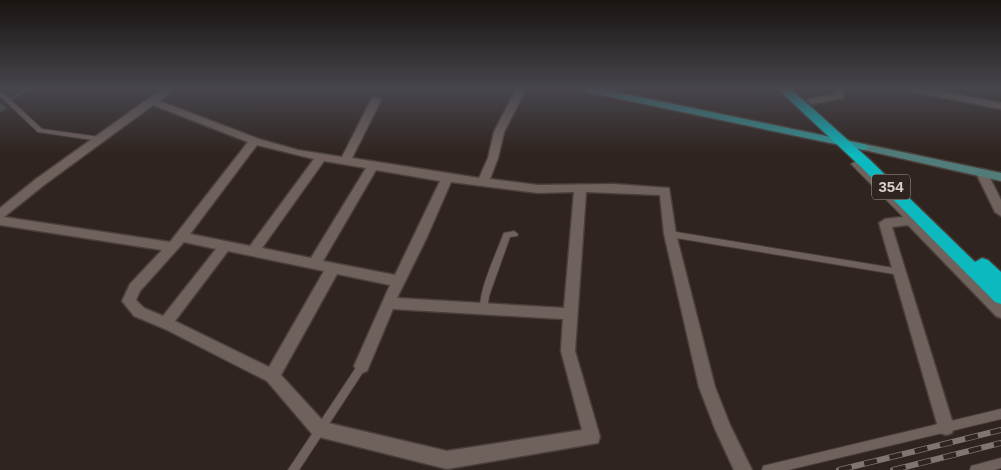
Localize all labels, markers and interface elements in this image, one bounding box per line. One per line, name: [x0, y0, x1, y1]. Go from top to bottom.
road number: 354: [872, 174, 910, 200]

